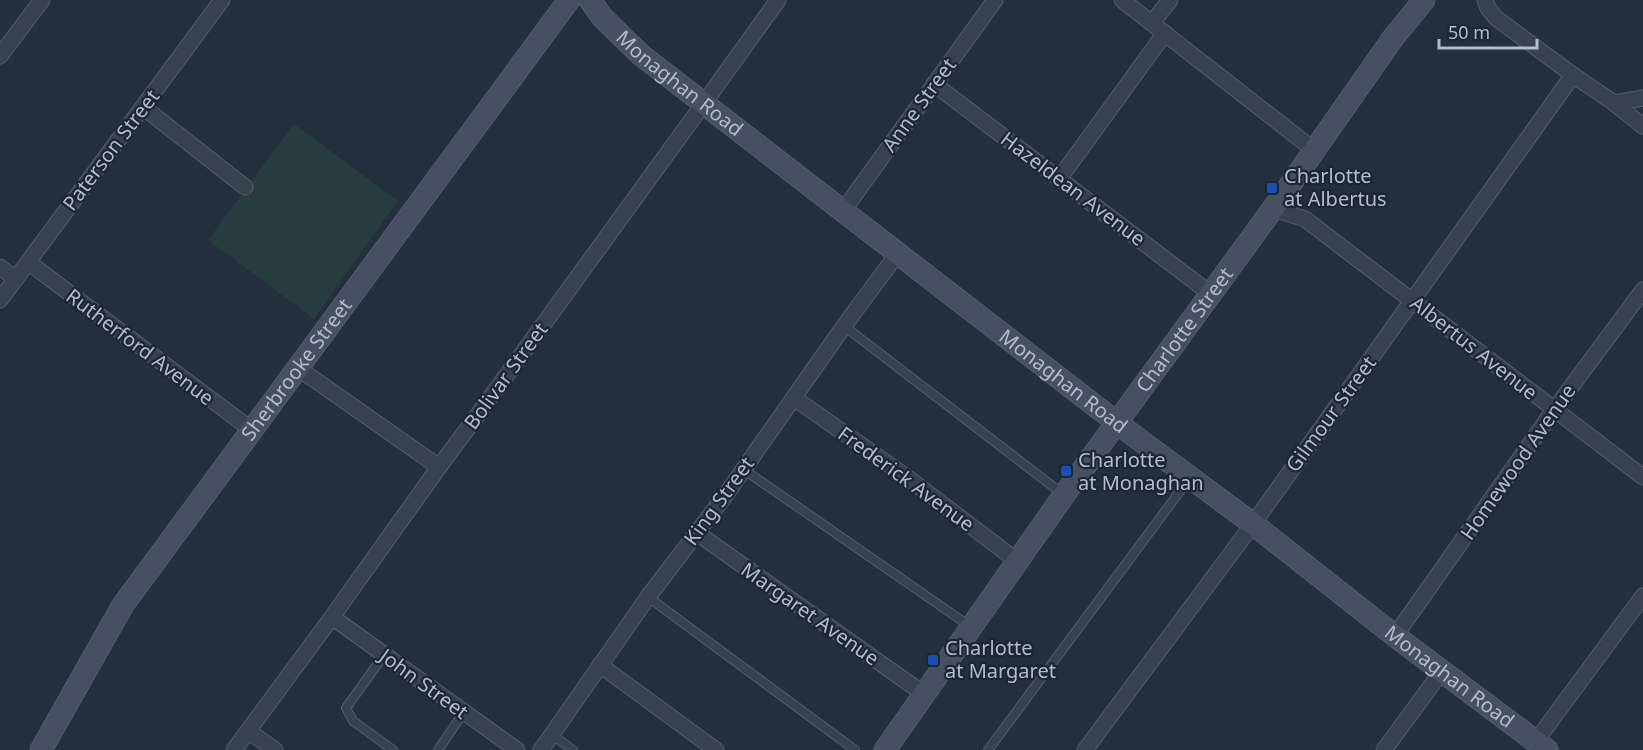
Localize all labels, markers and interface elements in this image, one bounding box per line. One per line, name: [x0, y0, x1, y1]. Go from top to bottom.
scale bar: [1439, 12, 1536, 50]
text: 50 m: [1448, 20, 1490, 44]
street label: Monaghan Road: [610, 24, 749, 142]
street label: Anne Street: [875, 52, 962, 157]
street label: Paterson Street: [56, 84, 165, 216]
street label: Hazeldean Avenue: [996, 125, 1151, 252]
place label: Charlotte at Albertus: [1284, 162, 1387, 212]
marker: Charlotte at Albertus: [1265, 181, 1279, 195]
street label: Charlotte Street: [1129, 262, 1239, 398]
street label: Rutherford Avenue: [61, 282, 220, 411]
street label: Albertus Avenue: [1405, 289, 1543, 406]
street label: Sherbrooke Street: [235, 293, 358, 446]
street label: Bolivar Street: [458, 317, 554, 435]
street label: Monaghan Road: [994, 323, 1133, 439]
street label: Gilmour Street: [1279, 350, 1382, 477]
street label: Homewood Avenue: [1454, 379, 1581, 545]
street label: Frederick Avenue: [833, 420, 980, 537]
place label: Charlotte at Monaghan: [1078, 446, 1204, 496]
street label: King Street: [677, 451, 760, 550]
marker: Charlotte at Monaghan: [1059, 464, 1073, 478]
street label: Margaret Avenue: [736, 556, 885, 671]
street label: Monaghan Road: [1379, 619, 1520, 734]
place label: Charlotte at Margaret: [945, 634, 1056, 684]
street label: John Street: [373, 641, 474, 725]
marker: Charlotte at Margaret: [926, 653, 940, 667]

